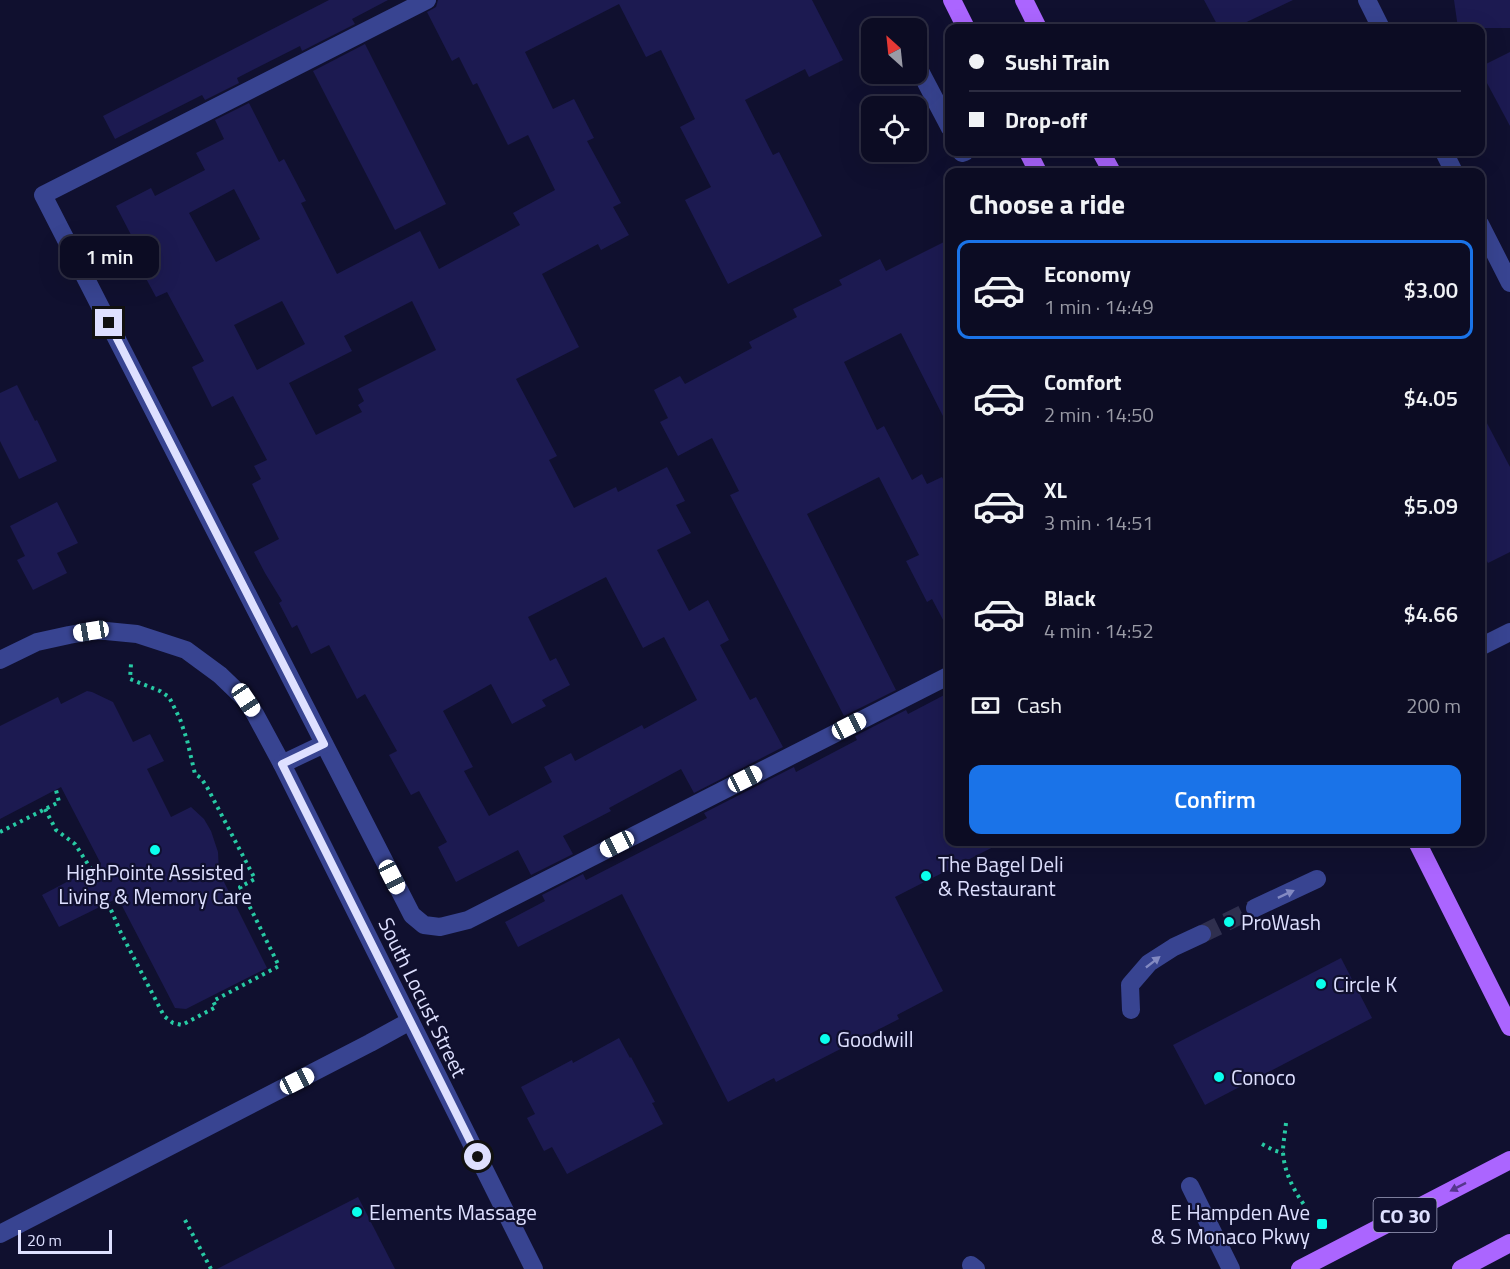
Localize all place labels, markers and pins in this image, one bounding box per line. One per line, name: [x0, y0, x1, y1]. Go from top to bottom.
marker: HighPointe Assisted Living & Memory Care: [148, 843, 162, 857]
place label: The Bagel Deli & Restaurant: [938, 848, 1063, 904]
place label: HighPointe Assisted Living & Memory Care: [58, 856, 252, 912]
marker: The Bagel Deli & Restaurant: [919, 869, 933, 883]
place label: ProWash: [1241, 906, 1321, 938]
marker: ProWash: [1222, 915, 1236, 929]
place label: Circle K: [1333, 968, 1397, 1000]
marker: Circle K: [1314, 977, 1328, 991]
place label: Goodwill: [837, 1023, 914, 1055]
marker: Goodwill: [818, 1032, 832, 1046]
place label: Conoco: [1231, 1061, 1296, 1093]
marker: Conoco: [1212, 1070, 1226, 1084]
place label: Elements Massage: [369, 1196, 537, 1228]
place label: E Hampden Ave & S Monaco Pkwy: [1151, 1196, 1310, 1252]
marker: Elements Massage: [350, 1205, 364, 1219]
marker: E Hampden Ave & S Monaco Pkwy: [1315, 1217, 1329, 1231]

